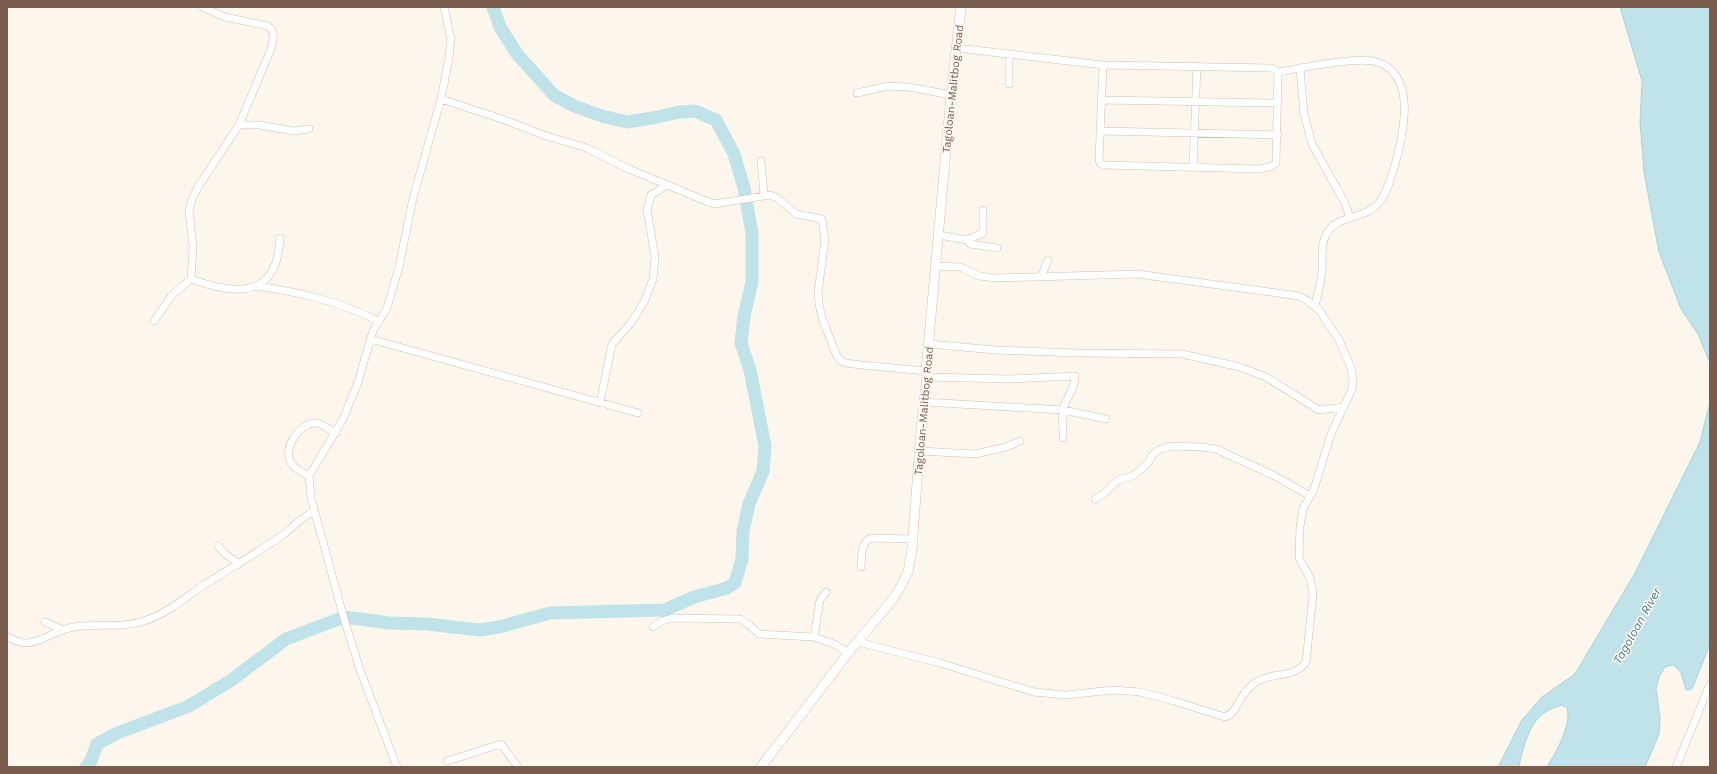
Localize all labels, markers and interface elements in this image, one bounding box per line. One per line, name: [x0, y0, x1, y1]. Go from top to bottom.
street label: Tagoloan-Malitbog Road: [940, 24, 966, 154]
street label: Tagoloan-Malitbog Road: [912, 346, 936, 476]
water label: Tagoloan River: [1610, 584, 1665, 667]

